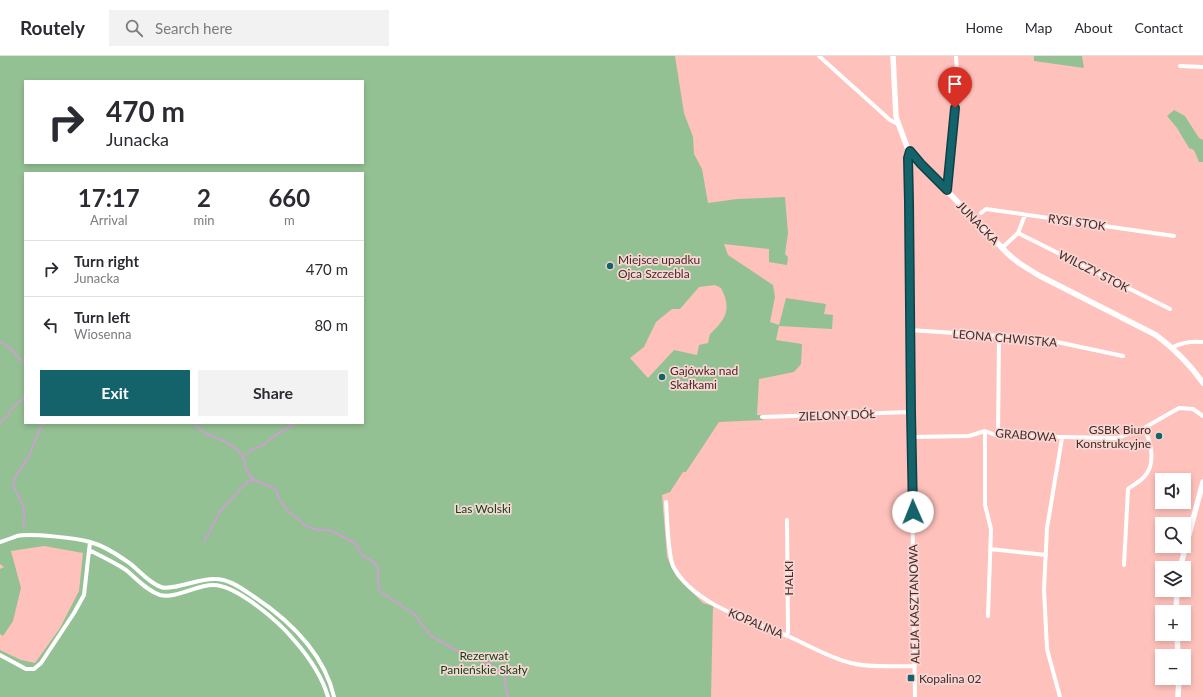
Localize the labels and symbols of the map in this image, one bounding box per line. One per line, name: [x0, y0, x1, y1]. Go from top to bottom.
pin: [938, 67, 972, 108]
street label: JUNACKA: [953, 198, 1003, 249]
street label: RYSI STOK: [1047, 211, 1107, 233]
street label: WILCZY STOK: [1056, 247, 1132, 295]
place label: Miejsce upadku Ojca Szczebla: [618, 252, 700, 281]
marker: Miejsce upadku Ojca Szczebla: [605, 261, 615, 271]
street label: LEONA CHWISTKA: [952, 326, 1059, 350]
place label: Gajówka nad Skałkami: [670, 363, 738, 392]
marker: Gajówka nad Skałkami: [657, 372, 667, 382]
street label: ZIELONY DÓŁ: [798, 406, 876, 424]
place label: GSBK Biuro Konstrukcyjne: [1076, 422, 1151, 451]
street label: GRABOWA: [995, 425, 1058, 445]
marker: GSBK Biuro Konstrukcyjne: [1154, 431, 1164, 441]
position arrow: [892, 491, 934, 533]
park label: Las Wolski: [455, 501, 511, 516]
street label: ALEJA KASZTANOWA: [905, 543, 923, 664]
street label: HALKI: [781, 561, 796, 595]
street label: KOPALINA: [726, 605, 787, 642]
park label: Rezerwat Panieńskie Skały: [440, 648, 529, 677]
place label: Kopalina 02: [919, 671, 981, 686]
marker: Kopalina 02: [906, 673, 916, 683]

